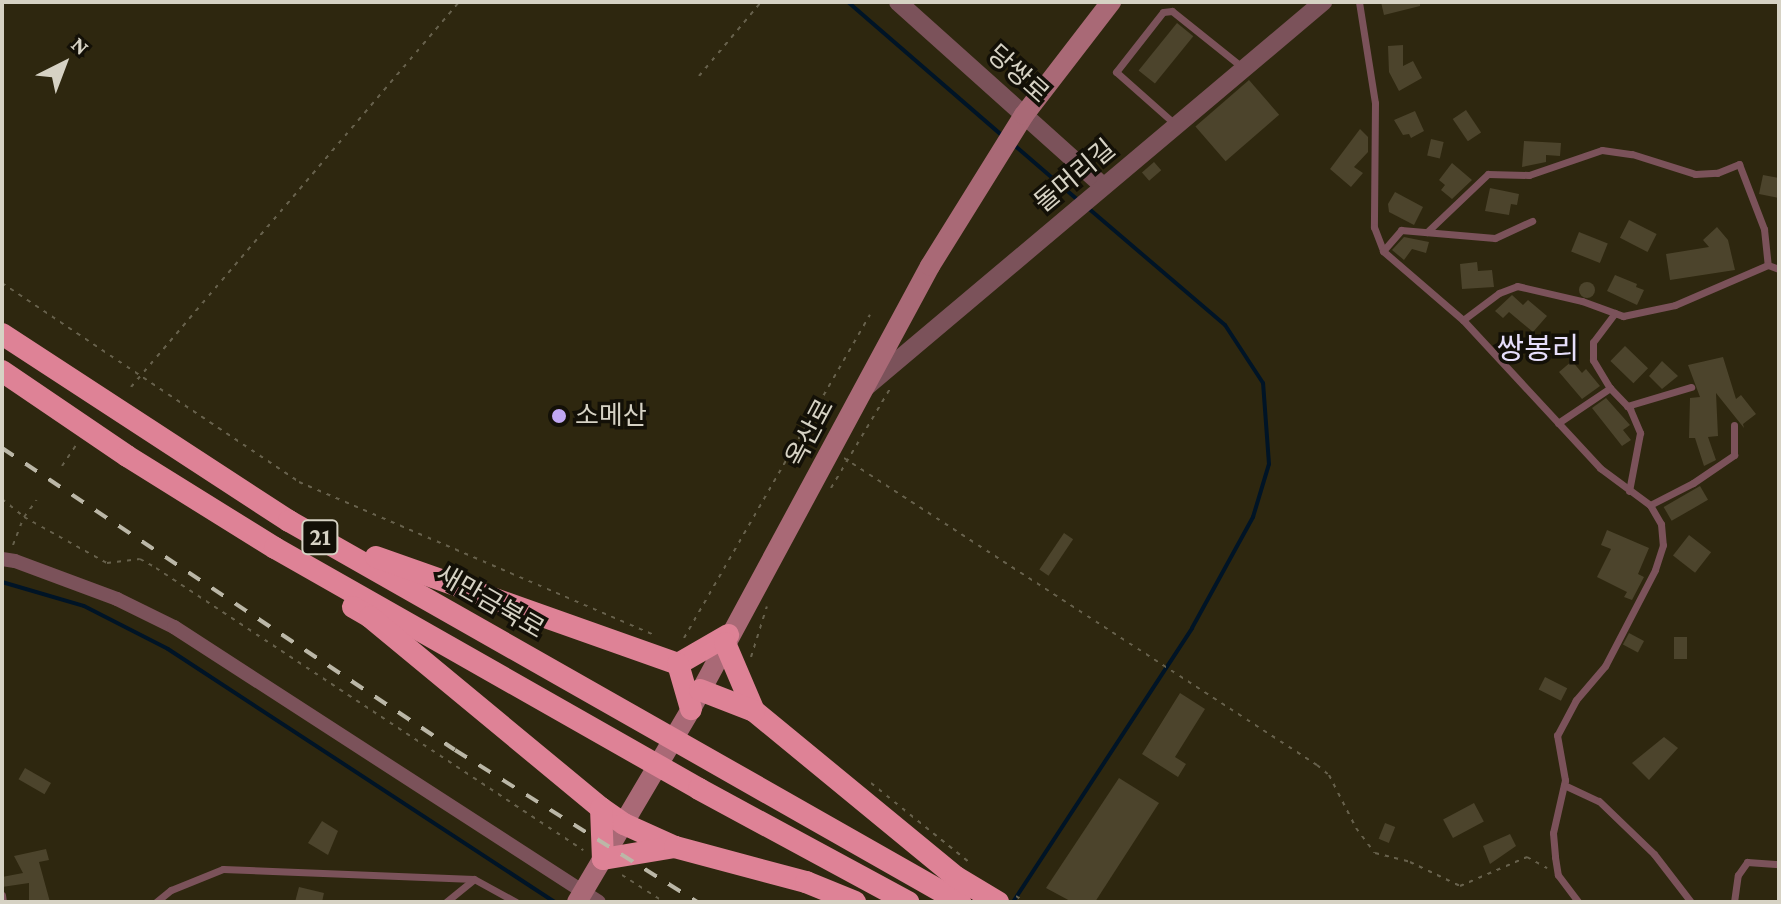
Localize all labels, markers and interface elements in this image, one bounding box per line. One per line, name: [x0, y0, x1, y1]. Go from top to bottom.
north arrow: [24, 24, 104, 104]
text: N: [66, 31, 94, 60]
street label: 당쌍로: [981, 38, 1055, 110]
street label: 돌머리길: [1028, 133, 1122, 219]
district label: 쌍봉리: [1497, 331, 1579, 367]
street label: 옥산로: [779, 394, 841, 472]
place label: 소메산: [575, 400, 647, 432]
marker: 소메산: [550, 407, 568, 425]
road number: 21: [300, 517, 340, 557]
street label: 새만금북로: [430, 559, 550, 645]

